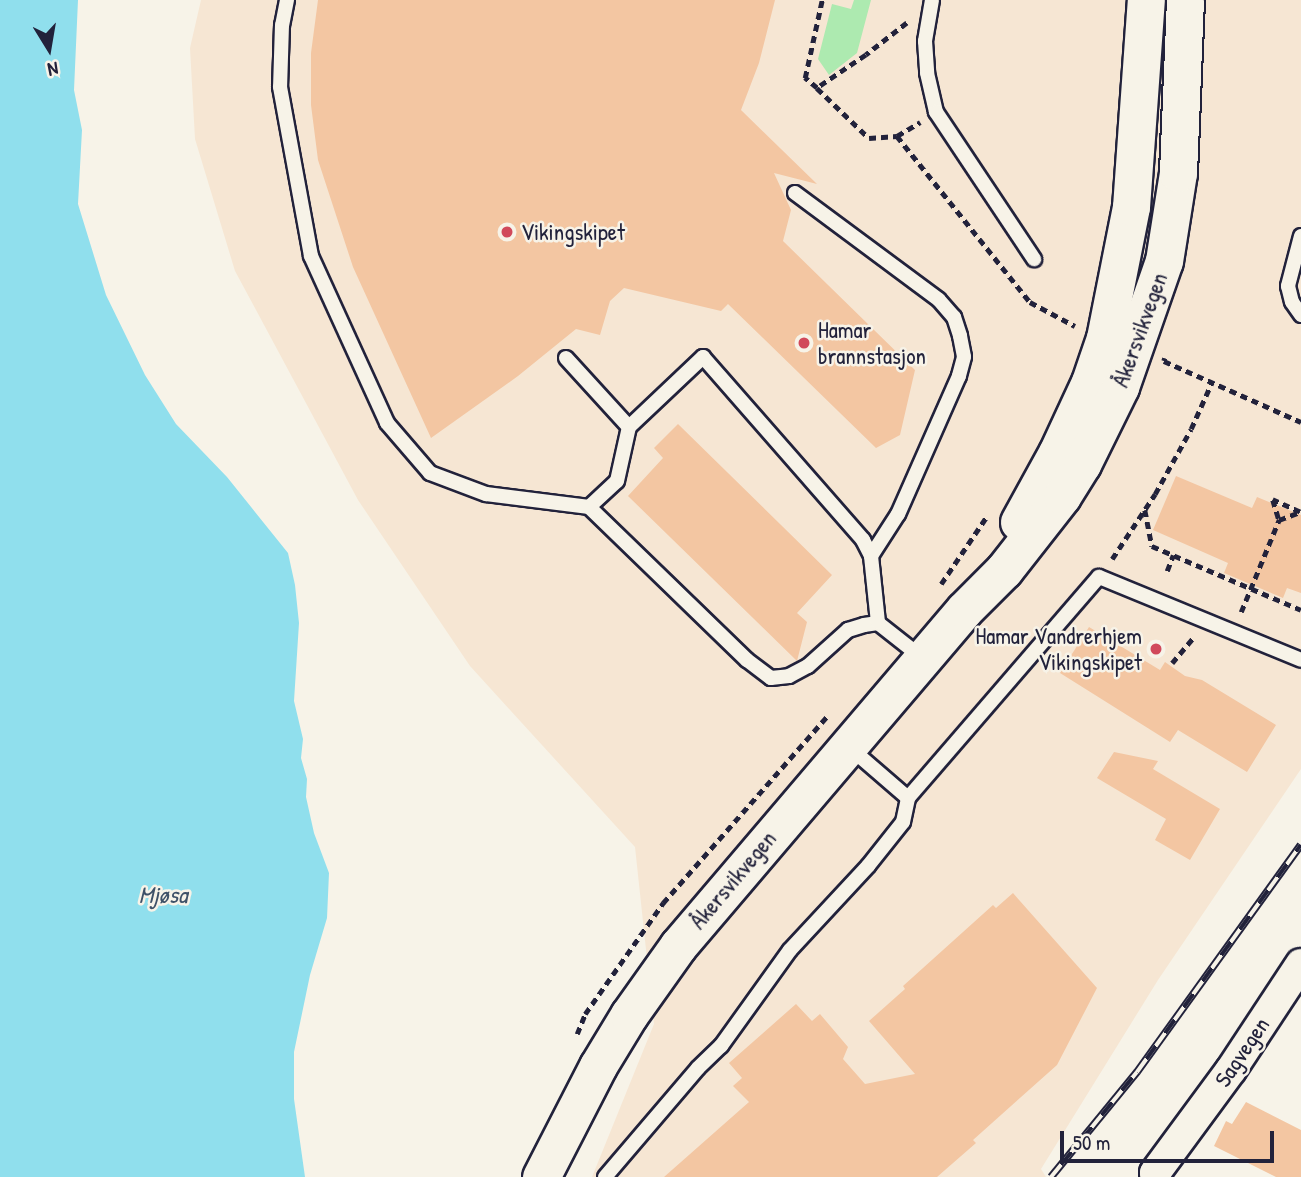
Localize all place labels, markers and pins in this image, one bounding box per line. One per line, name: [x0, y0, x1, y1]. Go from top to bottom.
place label: Vikingskipet: [521, 218, 625, 246]
marker: Vikingskipet: [499, 224, 515, 240]
place label: Hamar brannstasjon: [818, 316, 926, 370]
marker: Hamar brannstasjon: [796, 335, 812, 351]
place label: Hamar Vandrerhjem Vikingskipet: [975, 622, 1142, 676]
marker: Hamar Vandrerhjem Vikingskipet: [1148, 641, 1164, 657]

